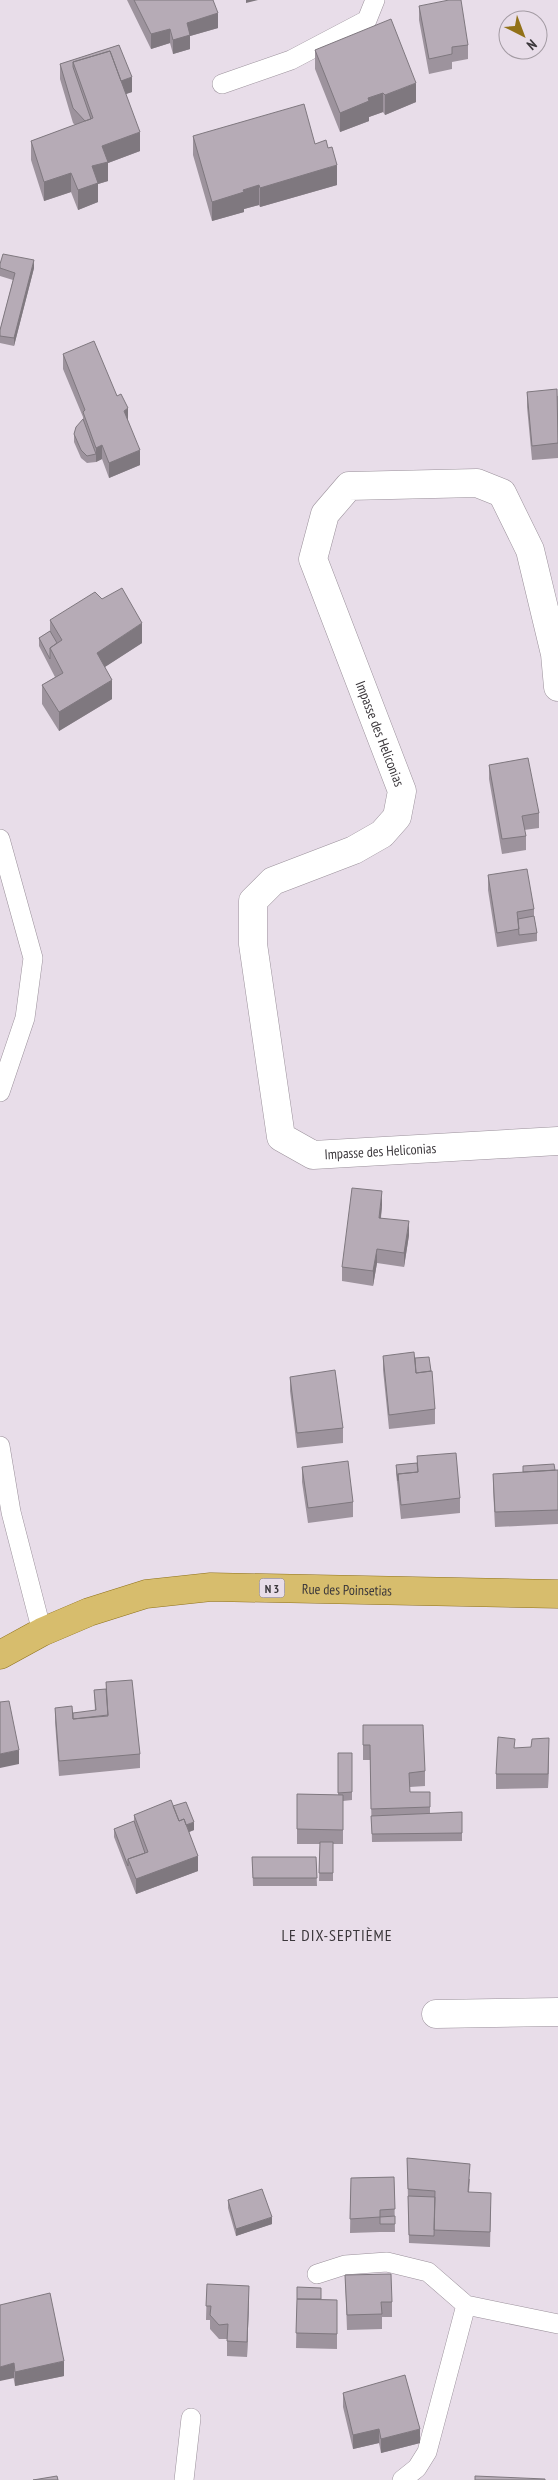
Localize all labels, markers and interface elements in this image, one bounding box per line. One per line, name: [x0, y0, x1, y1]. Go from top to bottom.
north arrow: [498, 10, 548, 60]
text: N: [523, 35, 541, 54]
street label: Impasse des Heliconias: [352, 678, 409, 789]
street label: Impasse des Heliconias: [324, 1139, 437, 1163]
road number: N 3: [260, 1579, 284, 1598]
street label: Rue des Poinsetias: [302, 1580, 392, 1600]
district label: LE DIX-SEPTIÈME: [281, 1925, 393, 1945]

